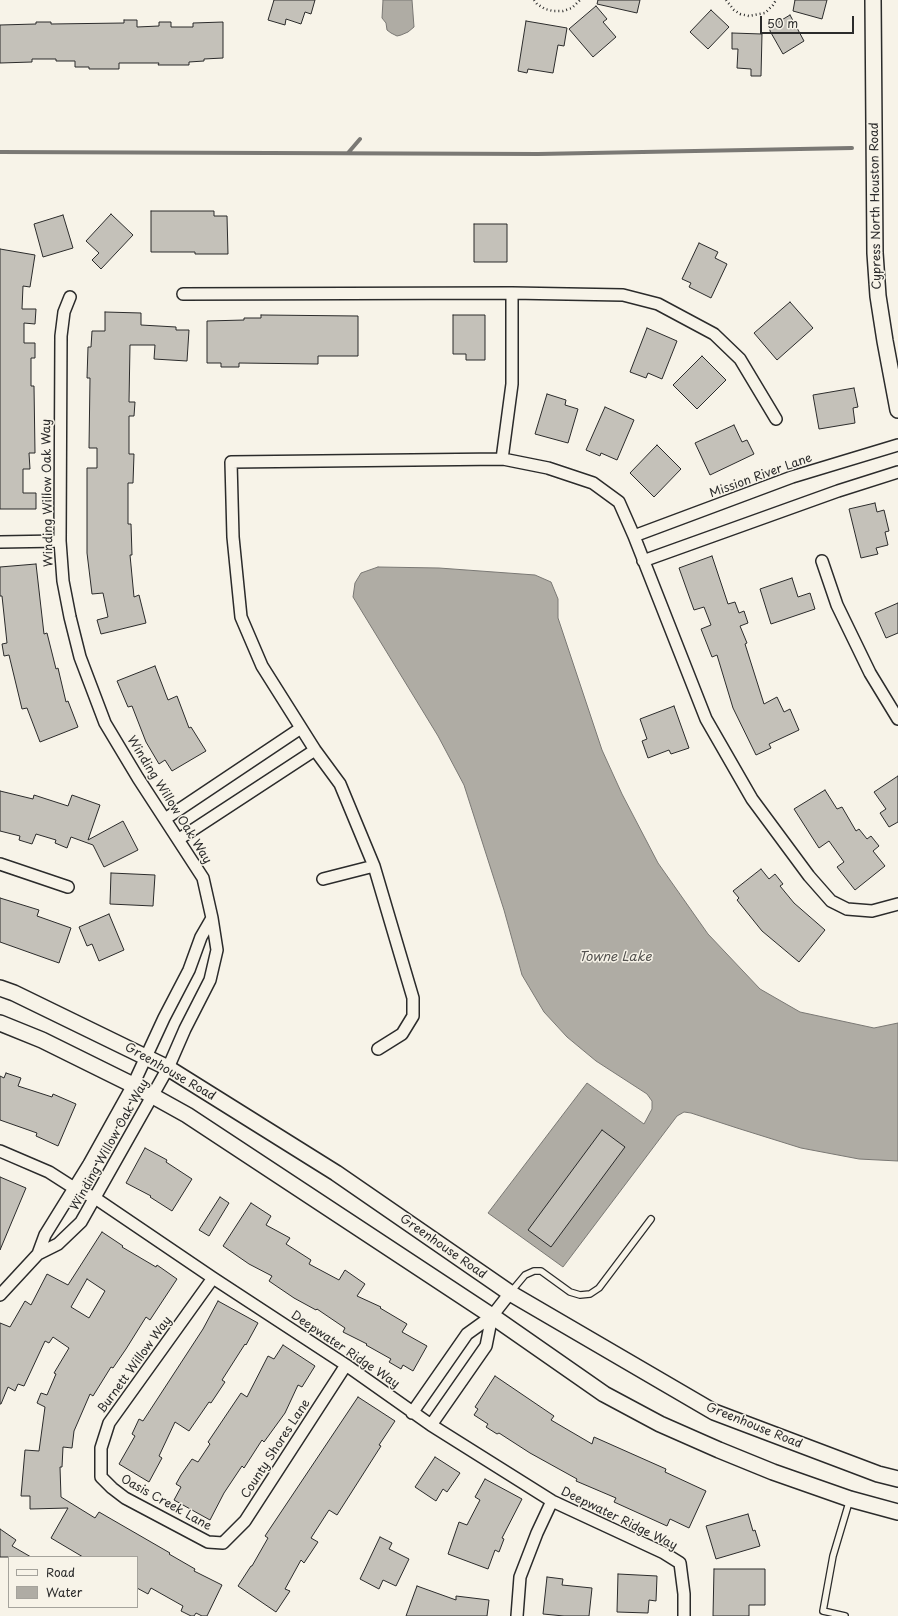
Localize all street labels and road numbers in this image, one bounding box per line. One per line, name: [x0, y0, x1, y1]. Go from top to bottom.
street label: Cypress North Houston Road: [867, 122, 885, 290]
street label: Winding Willow Oak Way: [40, 419, 56, 567]
street label: Mission River Lane: [708, 451, 814, 501]
street label: Winding Willow Oak Way: [124, 733, 214, 867]
street label: Greenhouse Road: [122, 1040, 218, 1104]
street label: Winding Willow Oak Way: [68, 1077, 152, 1213]
street label: Greenhouse Road: [397, 1212, 489, 1282]
street label: Deepwater Ridge Way: [288, 1308, 402, 1392]
street label: Burnett Willow Way: [95, 1314, 175, 1416]
street label: County Shores Lane: [238, 1397, 314, 1501]
street label: Greenhouse Road: [704, 1400, 804, 1452]
street label: Oasis Creek Lane: [118, 1472, 214, 1534]
street label: Deepwater Ridge Way: [558, 1485, 680, 1553]

